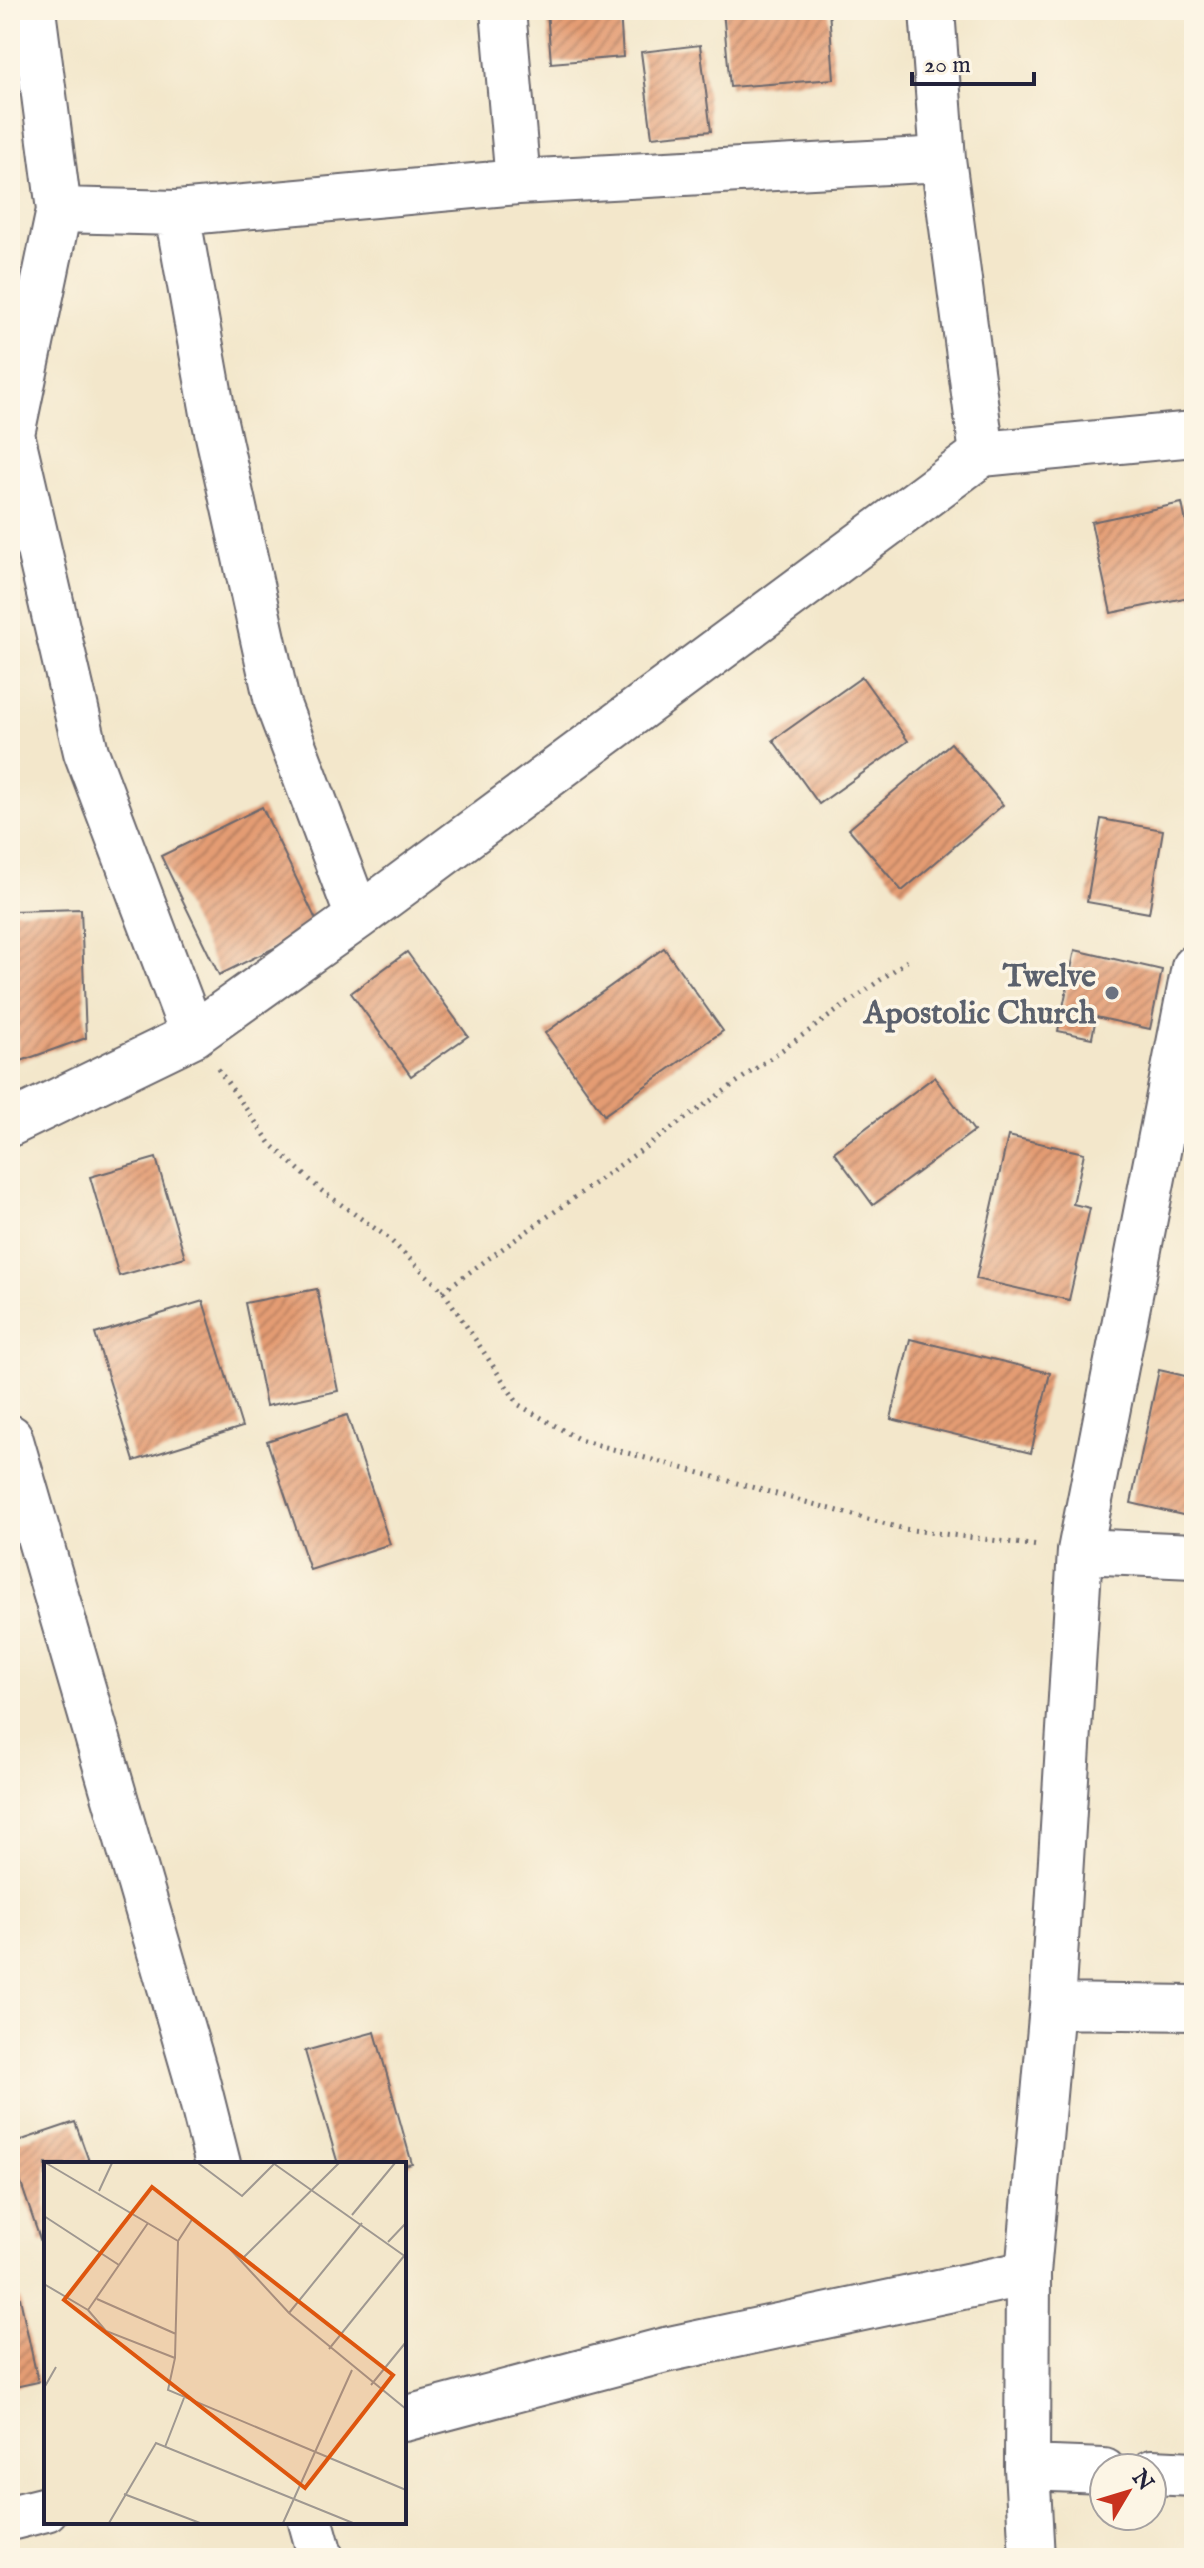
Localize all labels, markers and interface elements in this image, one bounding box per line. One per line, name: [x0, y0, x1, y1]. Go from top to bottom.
scale bar: [912, 36, 1034, 86]
text: 20 m: [924, 50, 971, 81]
place label: Twelve Apostolic Church: [862, 957, 1097, 1035]
marker: Twelve Apostolic Church: [1103, 984, 1121, 1002]
inset map: [44, 2162, 406, 2524]
north arrow: [1088, 2452, 1168, 2532]
text: N: [1125, 2464, 1159, 2497]

